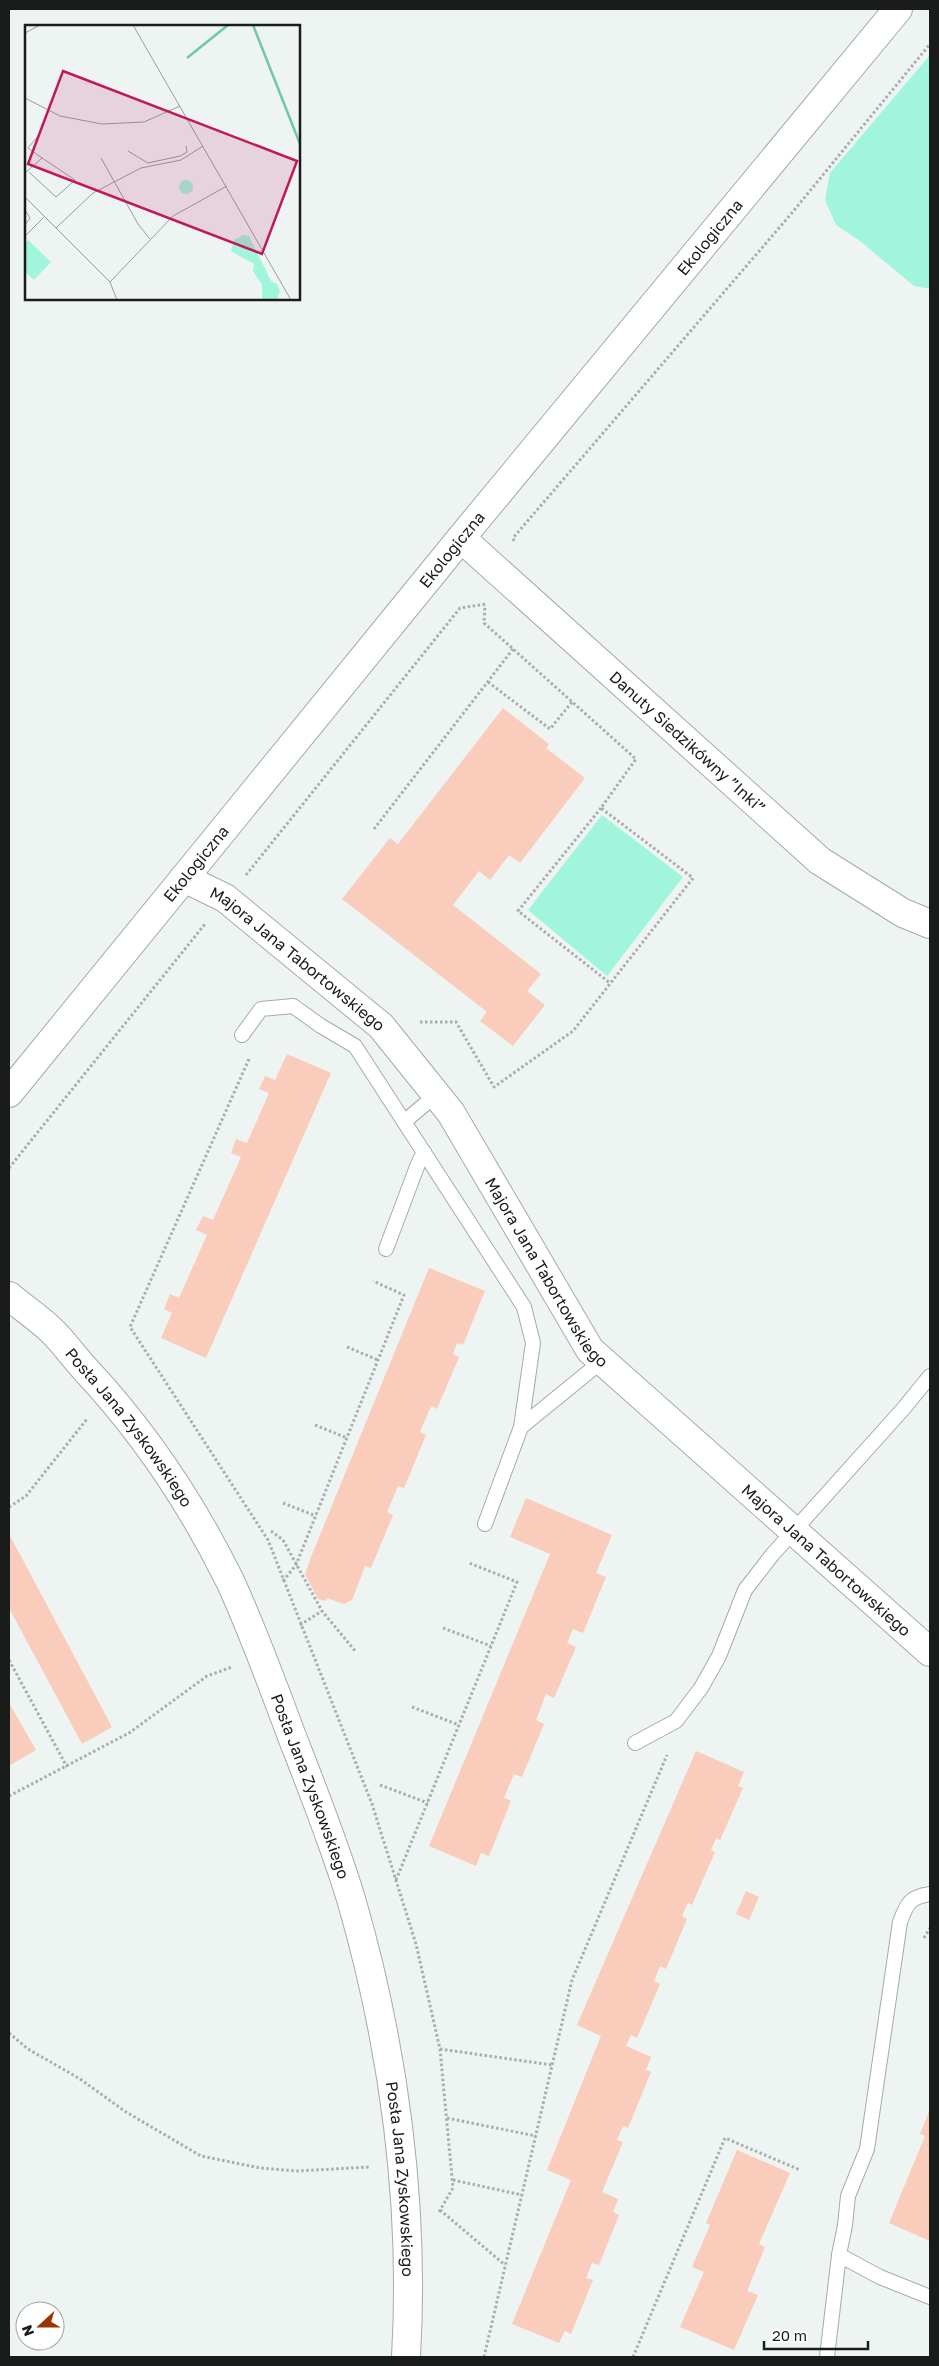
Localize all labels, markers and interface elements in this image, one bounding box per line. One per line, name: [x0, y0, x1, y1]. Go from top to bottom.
inset map: [25, 25, 300, 300]
street label: Ekologiczna: [672, 195, 747, 279]
street label: Ekologiczna: [415, 507, 489, 592]
street label: Danuty Siedzikówny ”Inki”: [606, 667, 770, 817]
street label: Ekologiczna: [159, 821, 233, 906]
street label: Majora Jana Tabortowskiego: [207, 882, 389, 1035]
street label: Majora Jana Tabortowskiego: [481, 1174, 612, 1371]
street label: Posła Jana Zyskowskiego: [61, 1344, 197, 1511]
street label: Majora Jana Tabortowskiego: [738, 1480, 915, 1640]
street label: Posła Jana Zyskowskiego: [267, 1691, 354, 1881]
street label: Posła Jana Zyskowskiego: [382, 2080, 418, 2277]
north arrow: [15, 2301, 65, 2351]
scale bar: [764, 2318, 868, 2350]
text: N: [18, 2323, 37, 2339]
text: 20 m: [772, 2326, 807, 2344]

